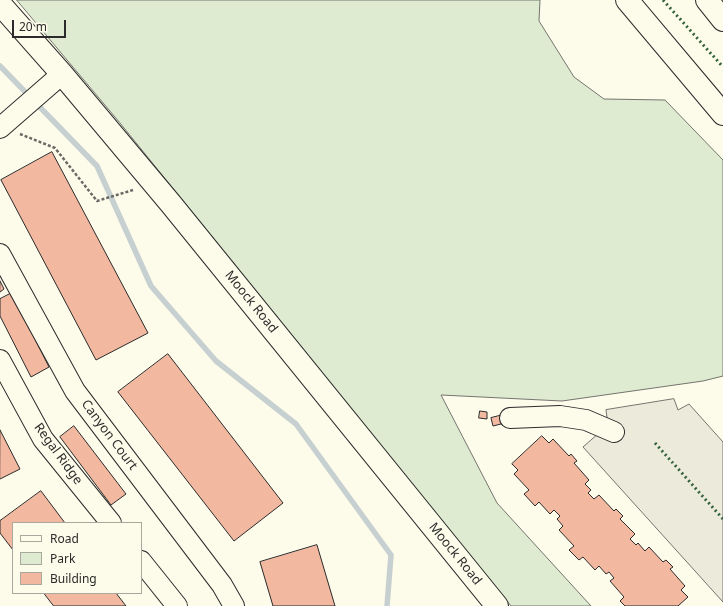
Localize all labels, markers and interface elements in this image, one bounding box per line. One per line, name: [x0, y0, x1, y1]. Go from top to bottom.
scale bar: [14, 12, 68, 38]
text: 20 m: [19, 18, 47, 35]
street label: Moock Road: [221, 268, 281, 336]
street label: Canyon Court: [78, 397, 140, 473]
street label: Regal Ridge: [30, 420, 86, 488]
street label: Moock Road: [425, 520, 485, 588]
legend: [12, 522, 142, 594]
text: Road: [50, 530, 79, 547]
text: Park: [50, 550, 75, 567]
text: Building: [50, 570, 97, 587]

